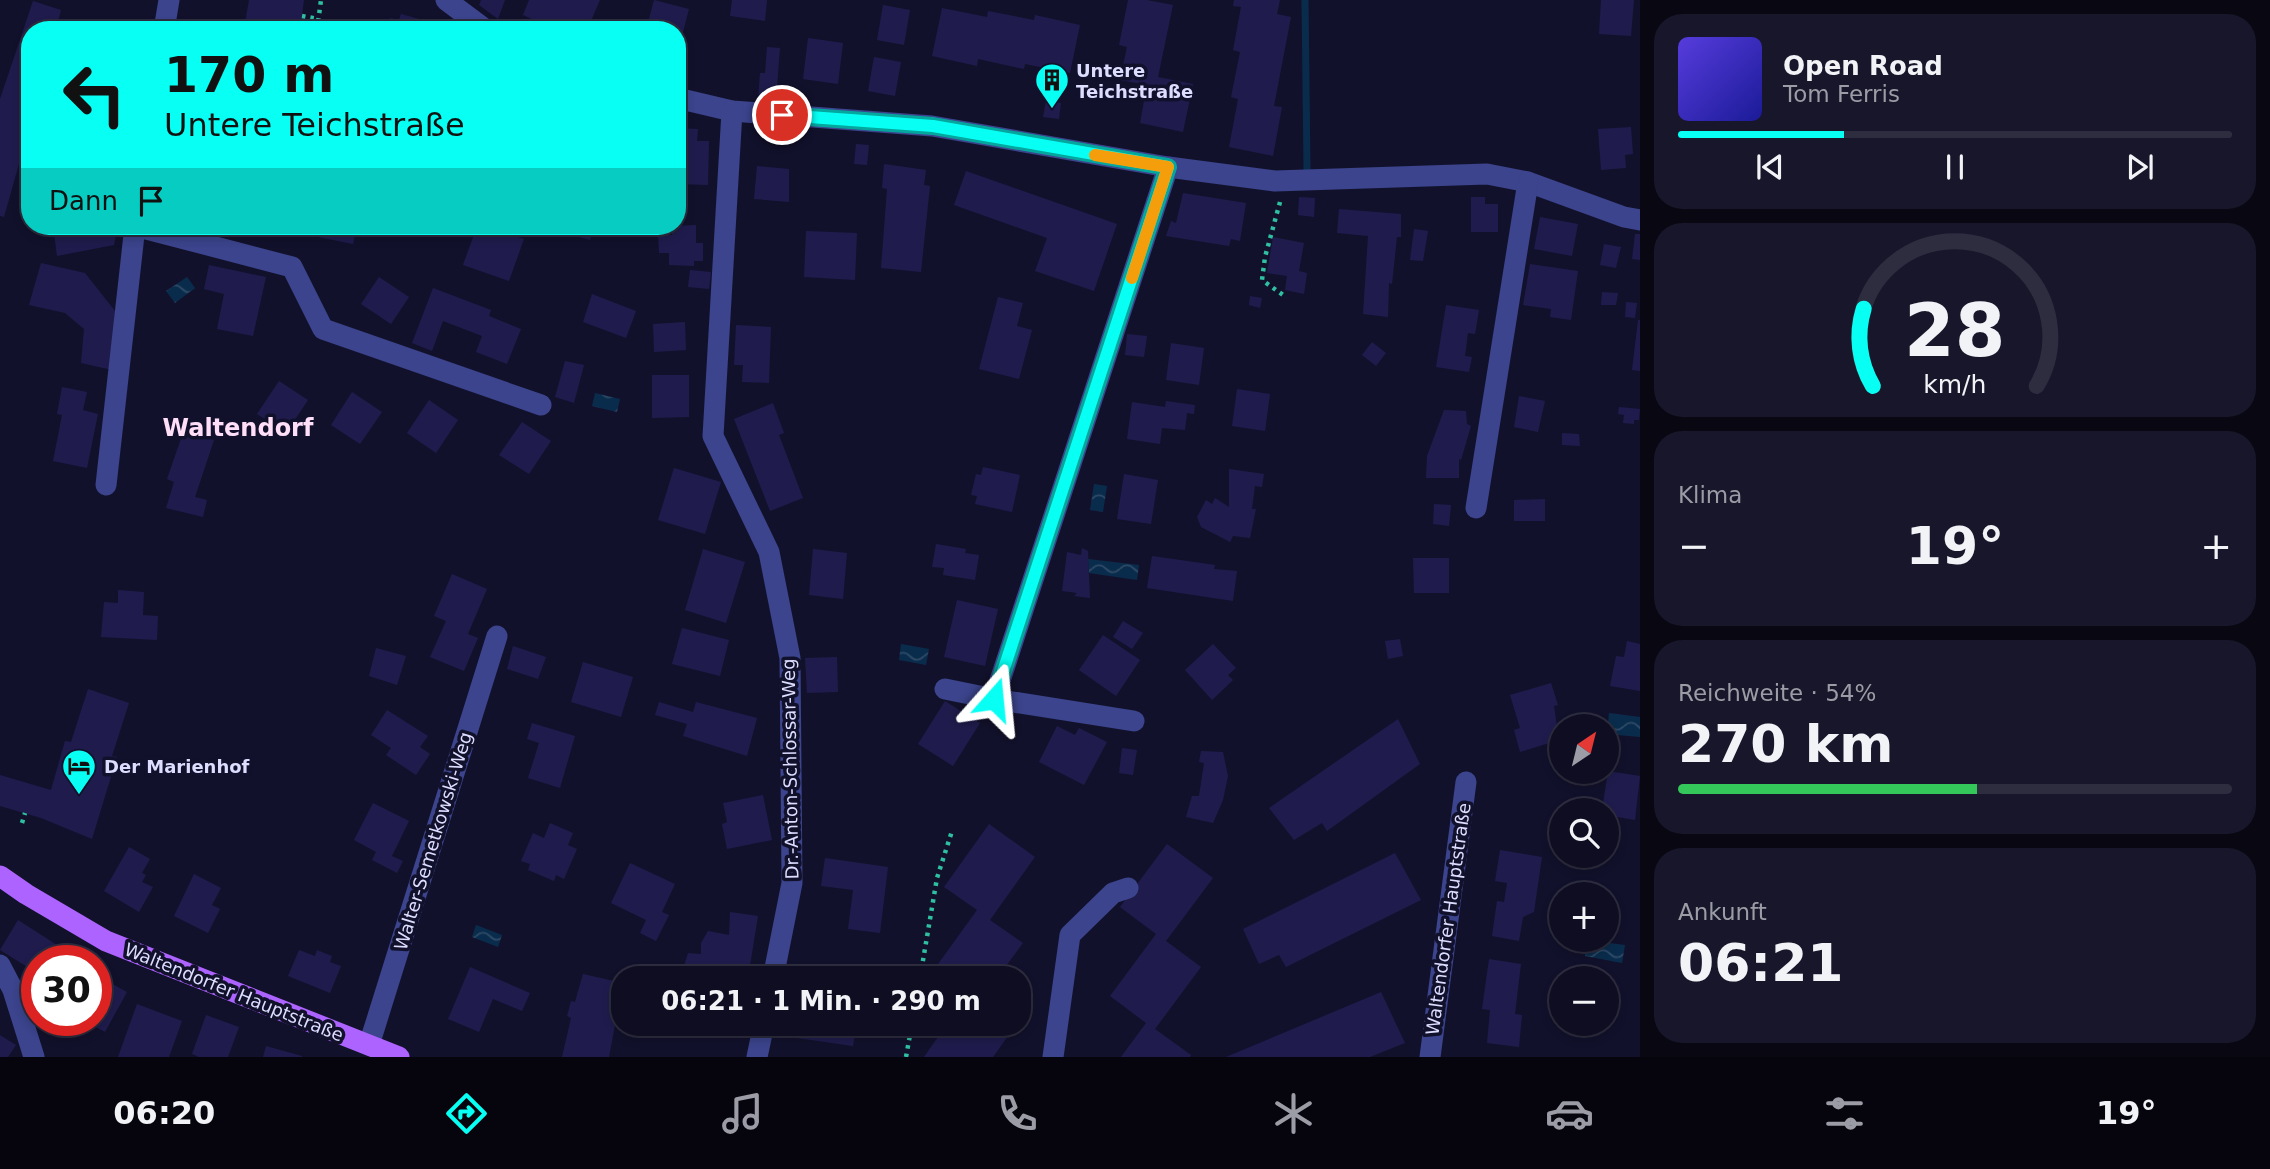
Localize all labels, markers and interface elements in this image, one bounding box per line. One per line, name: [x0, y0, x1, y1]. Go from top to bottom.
text: 170 m: [164, 47, 334, 104]
icon: left: [49, 49, 140, 140]
text: Open Road: [1783, 51, 1943, 81]
place label: Untere Teichstraße: [1076, 60, 1193, 102]
building icon: Untere Teichstraße: [1033, 61, 1071, 110]
text: Tom Ferris: [1783, 81, 1900, 107]
pin: [752, 85, 812, 145]
icon: arrive: [763, 96, 801, 134]
text: Untere Teichstraße: [164, 106, 465, 144]
icon: previous: [1751, 148, 1789, 186]
icon: pause: [1936, 148, 1974, 186]
icon: next: [2121, 148, 2159, 186]
icon: arrive: [132, 182, 170, 220]
text: Dann: [49, 186, 118, 216]
text: 28: [1904, 288, 2006, 373]
text: km/h: [1923, 370, 1987, 399]
district label: Waltendorf: [163, 414, 314, 442]
text: Klima: [1678, 482, 1742, 508]
text: 19°: [1906, 516, 2004, 576]
text: −: [1678, 524, 1710, 568]
text: +: [2200, 524, 2232, 568]
street label: Dr.-Anton-Schlossar-Weg: [778, 658, 802, 880]
position arrow: [957, 662, 1031, 736]
text: Reichweite · 54%: [1678, 680, 1876, 706]
north arrow: [1549, 714, 1619, 784]
map controls: [1549, 714, 1619, 1036]
text: 270 km: [1678, 714, 1893, 774]
street label: Walter-Semetkowski-Weg: [390, 729, 476, 953]
hotel icon: Der Marienhof: [60, 747, 98, 796]
place label: Der Marienhof: [104, 756, 250, 777]
button: search: [1549, 798, 1619, 868]
street label: Waltendorfer Hauptstraße: [1421, 802, 1475, 1036]
button: +: [1549, 882, 1619, 952]
text: Ankunft: [1678, 899, 1767, 925]
text: 06:21: [1678, 933, 1844, 993]
street label: Waltendorfer Hauptstraße: [121, 938, 347, 1046]
speed limit sign: 30: [21, 945, 112, 1036]
button: −: [1549, 966, 1619, 1036]
text: 06:21 · 1 Min. · 290 m: [661, 986, 981, 1016]
icon: directions: [442, 1089, 491, 1138]
icon: music: [718, 1089, 767, 1138]
icon: phone: [993, 1089, 1042, 1138]
icon: climate: [1269, 1089, 1318, 1138]
icon: car: [1545, 1089, 1594, 1138]
icon: filters: [1820, 1089, 1869, 1138]
text: 06:20: [113, 1094, 215, 1132]
text: 19°: [2096, 1094, 2157, 1132]

